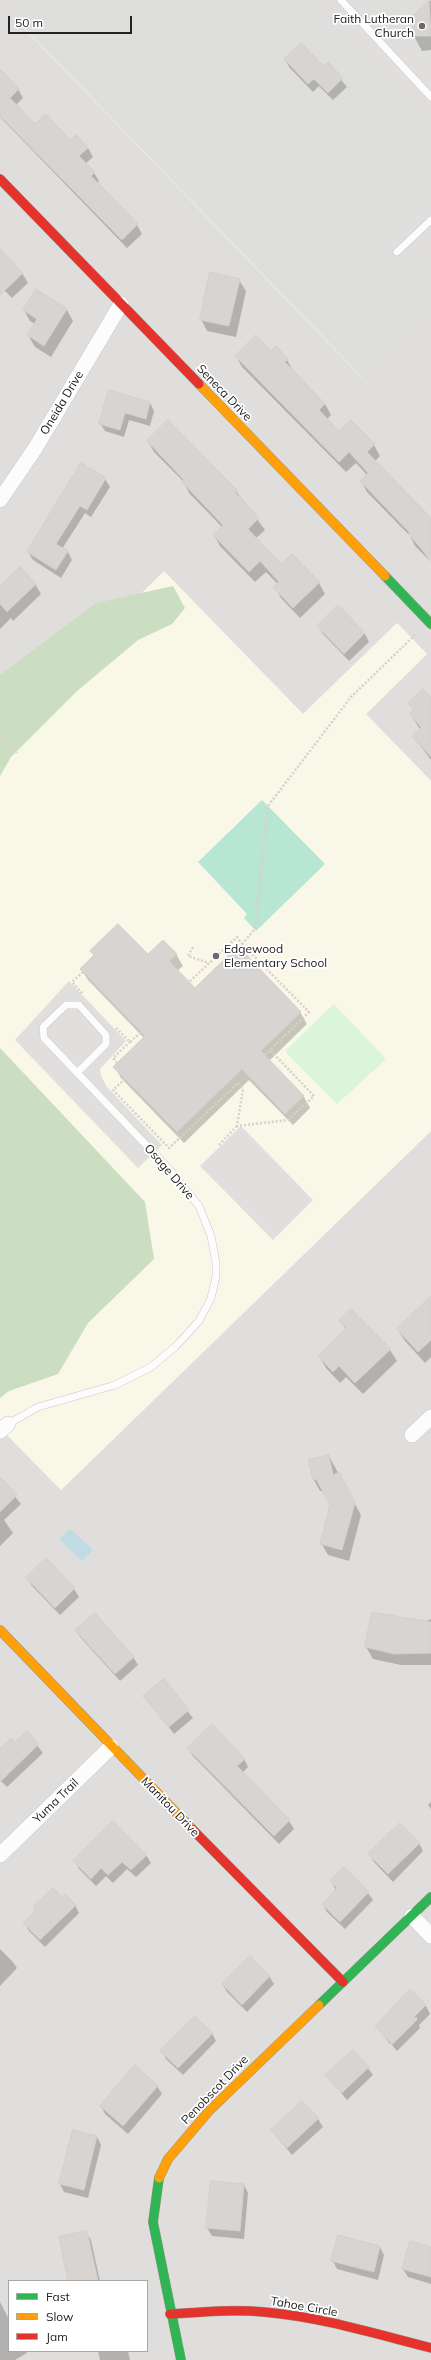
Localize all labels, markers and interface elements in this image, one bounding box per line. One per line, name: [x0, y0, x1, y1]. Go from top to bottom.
scale bar: [10, 8, 134, 34]
place label: Faith Lutheran Church: [333, 12, 414, 40]
text: 50 m: [15, 15, 43, 30]
marker: Faith Lutheran Church: [417, 21, 427, 31]
street label: Seneca Drive: [194, 362, 254, 424]
street label: Oneida Drive: [37, 368, 87, 438]
place label: Edgewood Elementary School: [224, 942, 327, 970]
marker: Edgewood Elementary School: [211, 951, 221, 961]
street label: Osage Drive: [141, 1142, 197, 1202]
street label: Manitou Drive: [138, 1774, 202, 1840]
street label: Yuma Trail: [30, 1776, 82, 1826]
street label: Penobscot Drive: [179, 2053, 251, 2127]
legend: [8, 2280, 148, 2352]
text: Fast: [46, 2289, 70, 2304]
street label: Tahoe Circle: [269, 2294, 339, 2320]
text: Slow: [46, 2309, 74, 2324]
text: Jam: [46, 2329, 68, 2344]

